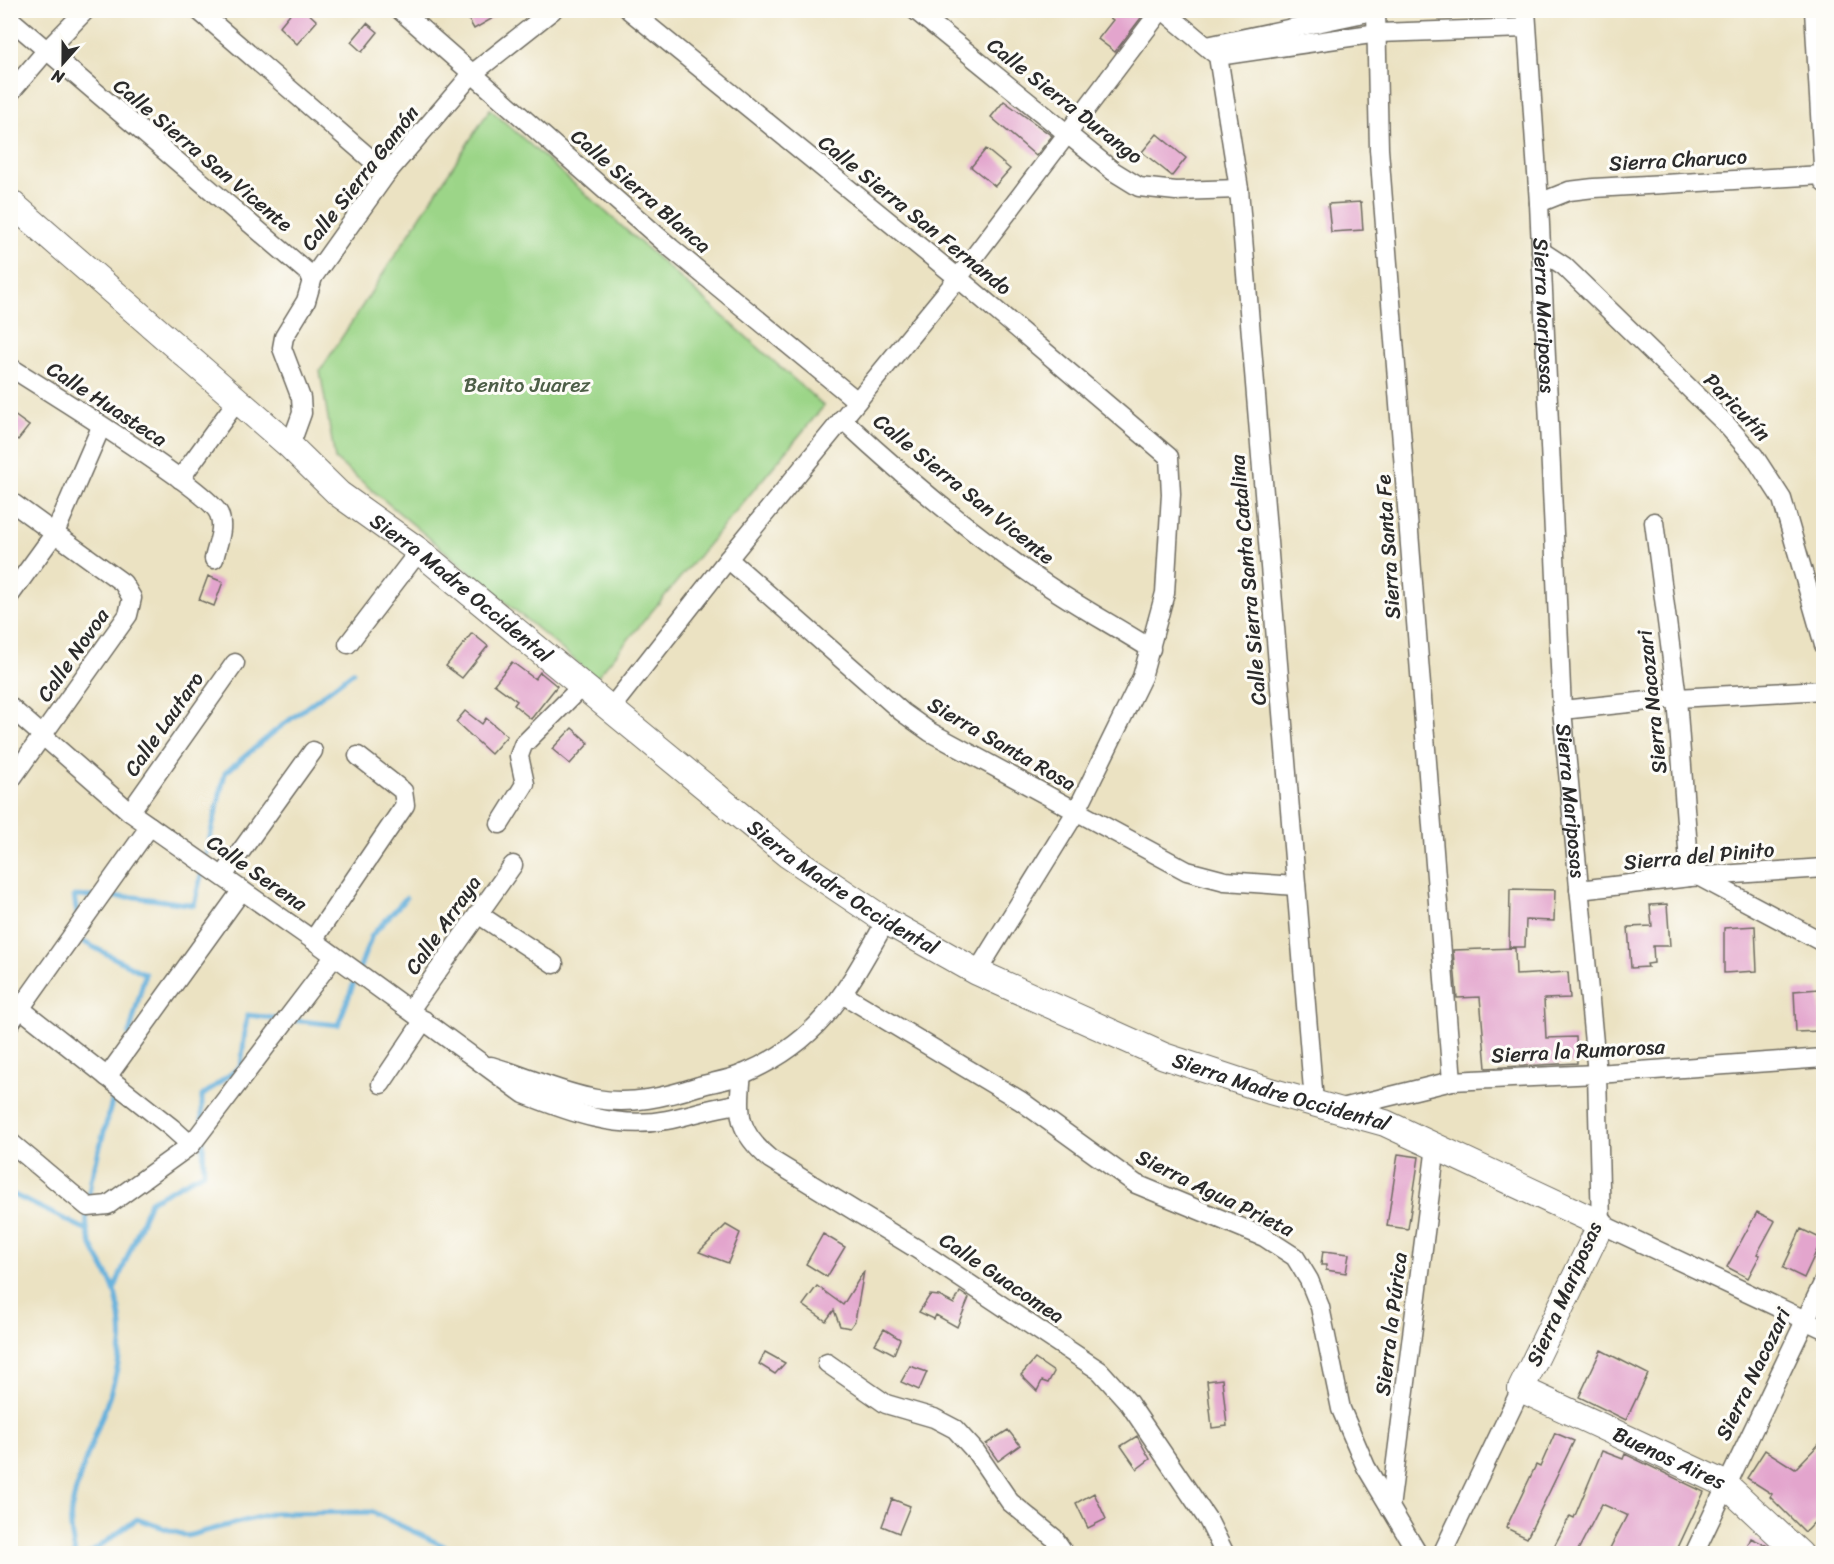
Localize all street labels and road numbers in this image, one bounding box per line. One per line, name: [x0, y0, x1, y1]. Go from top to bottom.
street label: Calle Sierra Durango: [978, 27, 1152, 175]
street label: Calle Sierra San Vicente: [104, 68, 302, 242]
street label: Calle Sierra Gamón: [291, 97, 429, 259]
street label: Calle Sierra Blanca: [562, 119, 721, 264]
street label: Calle Sierra San Fernando: [809, 124, 1021, 306]
street label: Sierra Charuco: [1608, 137, 1748, 183]
street label: Sierra Mariposas: [1522, 237, 1567, 394]
street label: Calle Huasteca: [39, 350, 176, 458]
street label: Paricutín: [1694, 363, 1780, 451]
street label: Calle Sierra San Vicente: [864, 403, 1064, 575]
street label: Calle Sierra Santa Catalina: [1218, 453, 1278, 707]
street label: Sierra Santa Fe: [1364, 473, 1412, 621]
street label: Sierra Madre Occidental: [362, 503, 562, 673]
street label: Calle Novoa: [26, 599, 120, 710]
street label: Sierra Nacozari: [1625, 627, 1678, 776]
street label: Calle Lautaro: [114, 663, 214, 785]
street label: Sierra Santa Rosa: [920, 686, 1084, 802]
street label: Sierra Mariposas: [1544, 721, 1597, 880]
street label: Sierra Madre Occidental: [738, 809, 947, 967]
street label: Calle Serena: [198, 824, 316, 922]
street label: Sierra del Pinito: [1622, 830, 1776, 882]
street label: Calle Arraya: [394, 867, 492, 983]
street label: Sierra la Rumorosa: [1490, 1027, 1666, 1075]
street label: Sierra Madre Occidental: [1167, 1041, 1397, 1142]
street label: Sierra Agua Prieta: [1129, 1138, 1301, 1248]
street label: Sierra Mariposas: [1515, 1215, 1613, 1373]
street label: Calle Guacomea: [931, 1222, 1073, 1334]
street label: Sierra la Púrica: [1363, 1250, 1419, 1398]
street label: Sierra Nacozari: [1704, 1300, 1802, 1447]
street label: Buenos Aires: [1606, 1415, 1732, 1501]

